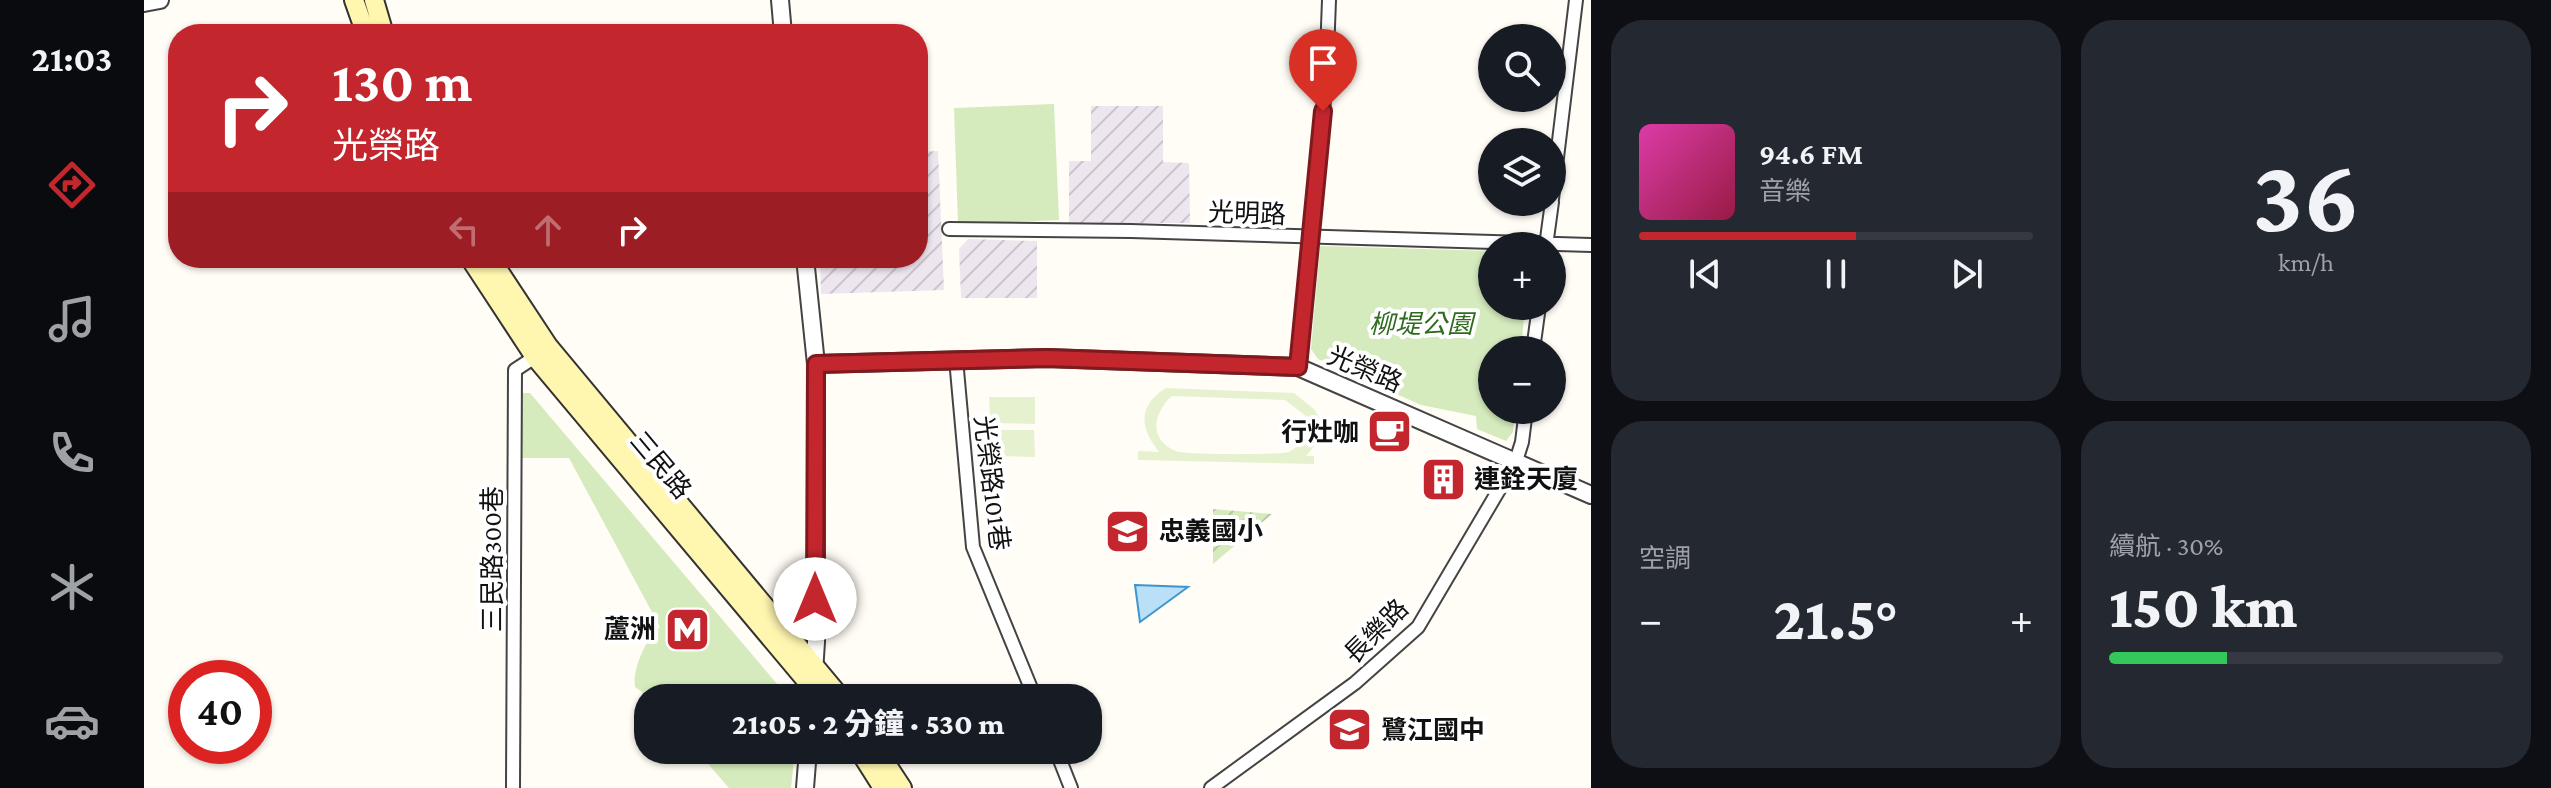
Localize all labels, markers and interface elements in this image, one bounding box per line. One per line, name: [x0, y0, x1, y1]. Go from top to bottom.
map controls: [1478, 24, 1566, 424]
button: search: [1478, 24, 1566, 112]
pin: [1289, 29, 1357, 111]
text: 21:03: [32, 39, 112, 79]
icon: arrive: [1301, 41, 1345, 85]
text: 130 m: [332, 51, 473, 113]
icon: right: [200, 56, 304, 160]
text: 光榮路: [332, 126, 440, 166]
button: layers: [1478, 128, 1566, 216]
text: 94.6 FM: [1759, 137, 1863, 170]
text: 36: [2252, 138, 2360, 253]
icon: directions: [44, 157, 100, 213]
text: 音樂: [1759, 177, 1811, 206]
street label: 光明路: [1207, 198, 1286, 229]
icon: left: [442, 208, 486, 252]
icon: ahead: [526, 208, 570, 252]
icon: right: [610, 208, 654, 252]
button: +: [1478, 232, 1566, 320]
text: km/h: [2278, 248, 2334, 277]
icon: previous: [1683, 252, 1727, 296]
icon: pause: [1814, 252, 1858, 296]
icon: next: [1945, 252, 1989, 296]
icon: music: [44, 291, 100, 347]
park label: 柳堤公園: [1369, 310, 1477, 339]
button: −: [1478, 336, 1566, 424]
street label: 光榮路: [1323, 341, 1406, 398]
cafe icon: 行灶咖: [1366, 408, 1414, 456]
street label: 光榮路101巷: [969, 414, 1014, 552]
place label: 行灶咖: [1281, 418, 1359, 447]
icon: phone: [44, 425, 100, 481]
street label: 三民路: [624, 426, 697, 505]
building icon: 連銓天廈: [1419, 455, 1467, 503]
place label: 連銓天廈: [1474, 465, 1578, 494]
street label: 三民路300巷: [478, 486, 507, 632]
school or university icon: 忠義國小: [1104, 507, 1152, 555]
place label: 忠義國小: [1159, 517, 1263, 546]
text: 續航 · 30%: [2109, 532, 2223, 561]
text: 空調: [1639, 544, 1691, 573]
position arrow: [773, 557, 857, 641]
icon: climate: [44, 559, 100, 615]
text: 150 km: [2109, 573, 2297, 640]
text: 21.5°: [1773, 585, 1899, 652]
street label: 長樂路: [1339, 594, 1414, 669]
text: −: [1639, 595, 1662, 643]
text: +: [2010, 595, 2033, 643]
metro station icon: 蘆洲: [663, 605, 711, 653]
place label: 蘆洲: [604, 615, 656, 644]
speed limit sign: 40: [168, 660, 272, 764]
icon: car: [44, 693, 100, 749]
school or university icon: 鷺江國中: [1326, 706, 1374, 754]
text: 21:05 · 2 分鐘 · 530 m: [732, 707, 1004, 740]
place label: 鷺江國中: [1381, 716, 1485, 745]

